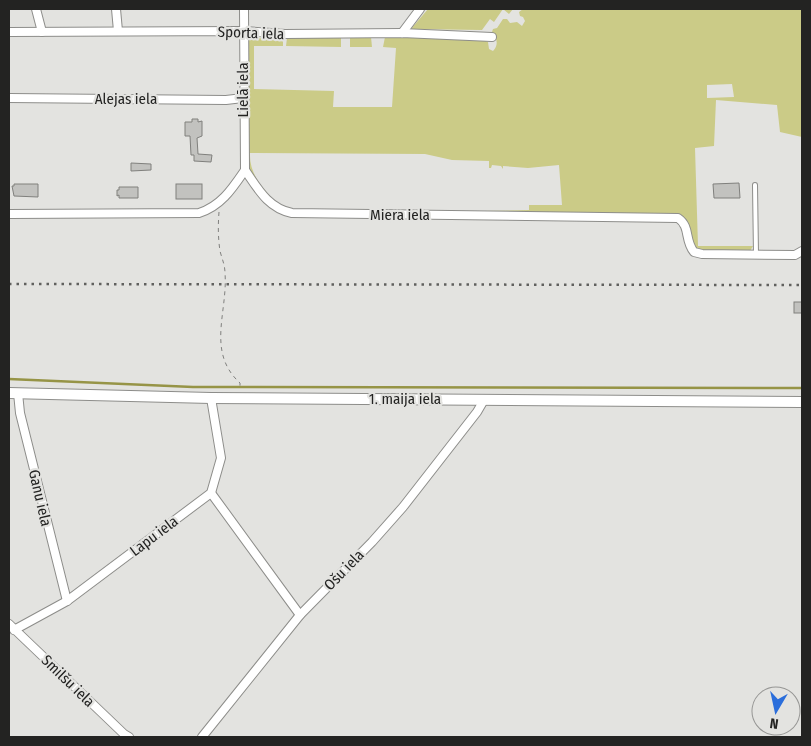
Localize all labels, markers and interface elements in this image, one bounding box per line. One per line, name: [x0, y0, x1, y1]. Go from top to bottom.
street label: Sporta iela: [217, 23, 285, 43]
street label: Lielā iela: [234, 62, 252, 118]
street label: Alejas iela: [95, 90, 157, 108]
street label: Miera iela: [370, 206, 430, 224]
street label: 1. maija iela: [369, 390, 441, 408]
street label: Ganu iela: [25, 468, 55, 528]
street label: Lapu iela: [126, 512, 182, 560]
street label: Ošu iela: [320, 546, 368, 594]
street label: Smilšu iela: [38, 651, 98, 711]
north arrow: [751, 686, 801, 736]
text: N: [769, 714, 780, 732]

